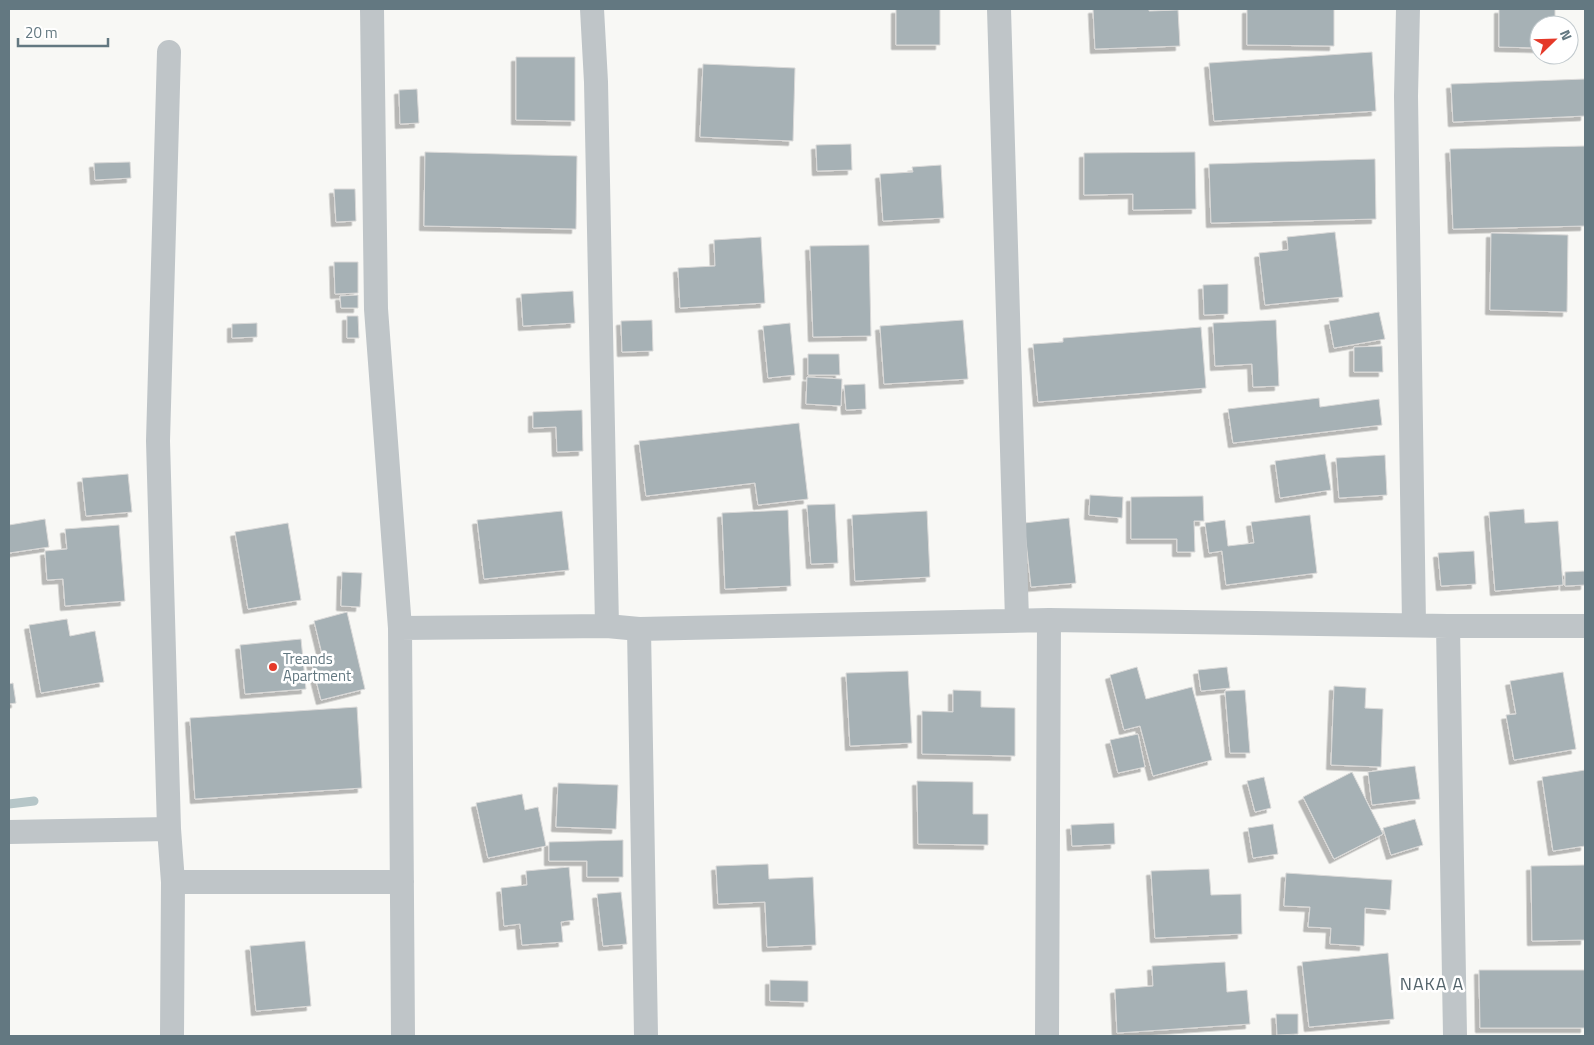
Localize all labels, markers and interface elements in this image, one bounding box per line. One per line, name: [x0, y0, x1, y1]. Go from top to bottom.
scale bar: [18, 15, 108, 47]
north arrow: [1529, 15, 1579, 65]
text: 20 m: [25, 21, 58, 44]
text: N: [1555, 26, 1578, 43]
place label: Treands Apartment: [283, 647, 352, 687]
marker: Treands Apartment: [267, 661, 279, 673]
district label: NAKA A: [1400, 970, 1464, 997]

